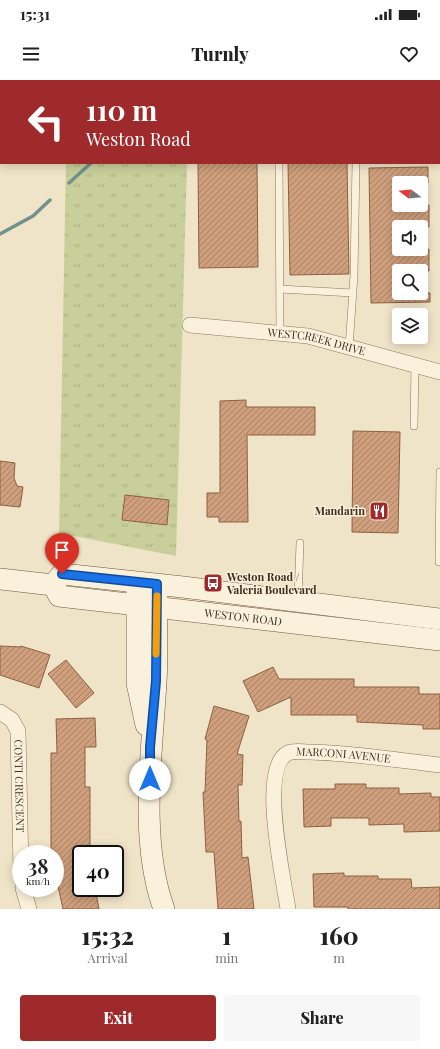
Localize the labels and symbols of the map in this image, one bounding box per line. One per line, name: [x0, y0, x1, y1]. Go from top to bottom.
north arrow: [392, 176, 428, 212]
street label: WESTCREEK DRIVE: [266, 324, 368, 358]
restaurant icon: Mandarin: [368, 500, 390, 522]
place label: Mandarin: [315, 503, 365, 518]
pin: [45, 533, 79, 574]
place label: Weston Road / Valeria Boulevard: [226, 569, 317, 597]
bus stop icon: Weston Road / Valeria Boulevard: [202, 572, 224, 594]
street label: WESTON ROAD: [203, 605, 283, 629]
street label: CONTI CRESCENT: [11, 739, 28, 833]
street label: MARCONI AVENUE: [296, 743, 392, 766]
position arrow: [129, 758, 171, 800]
speed limit sign: 40: [72, 845, 124, 897]

